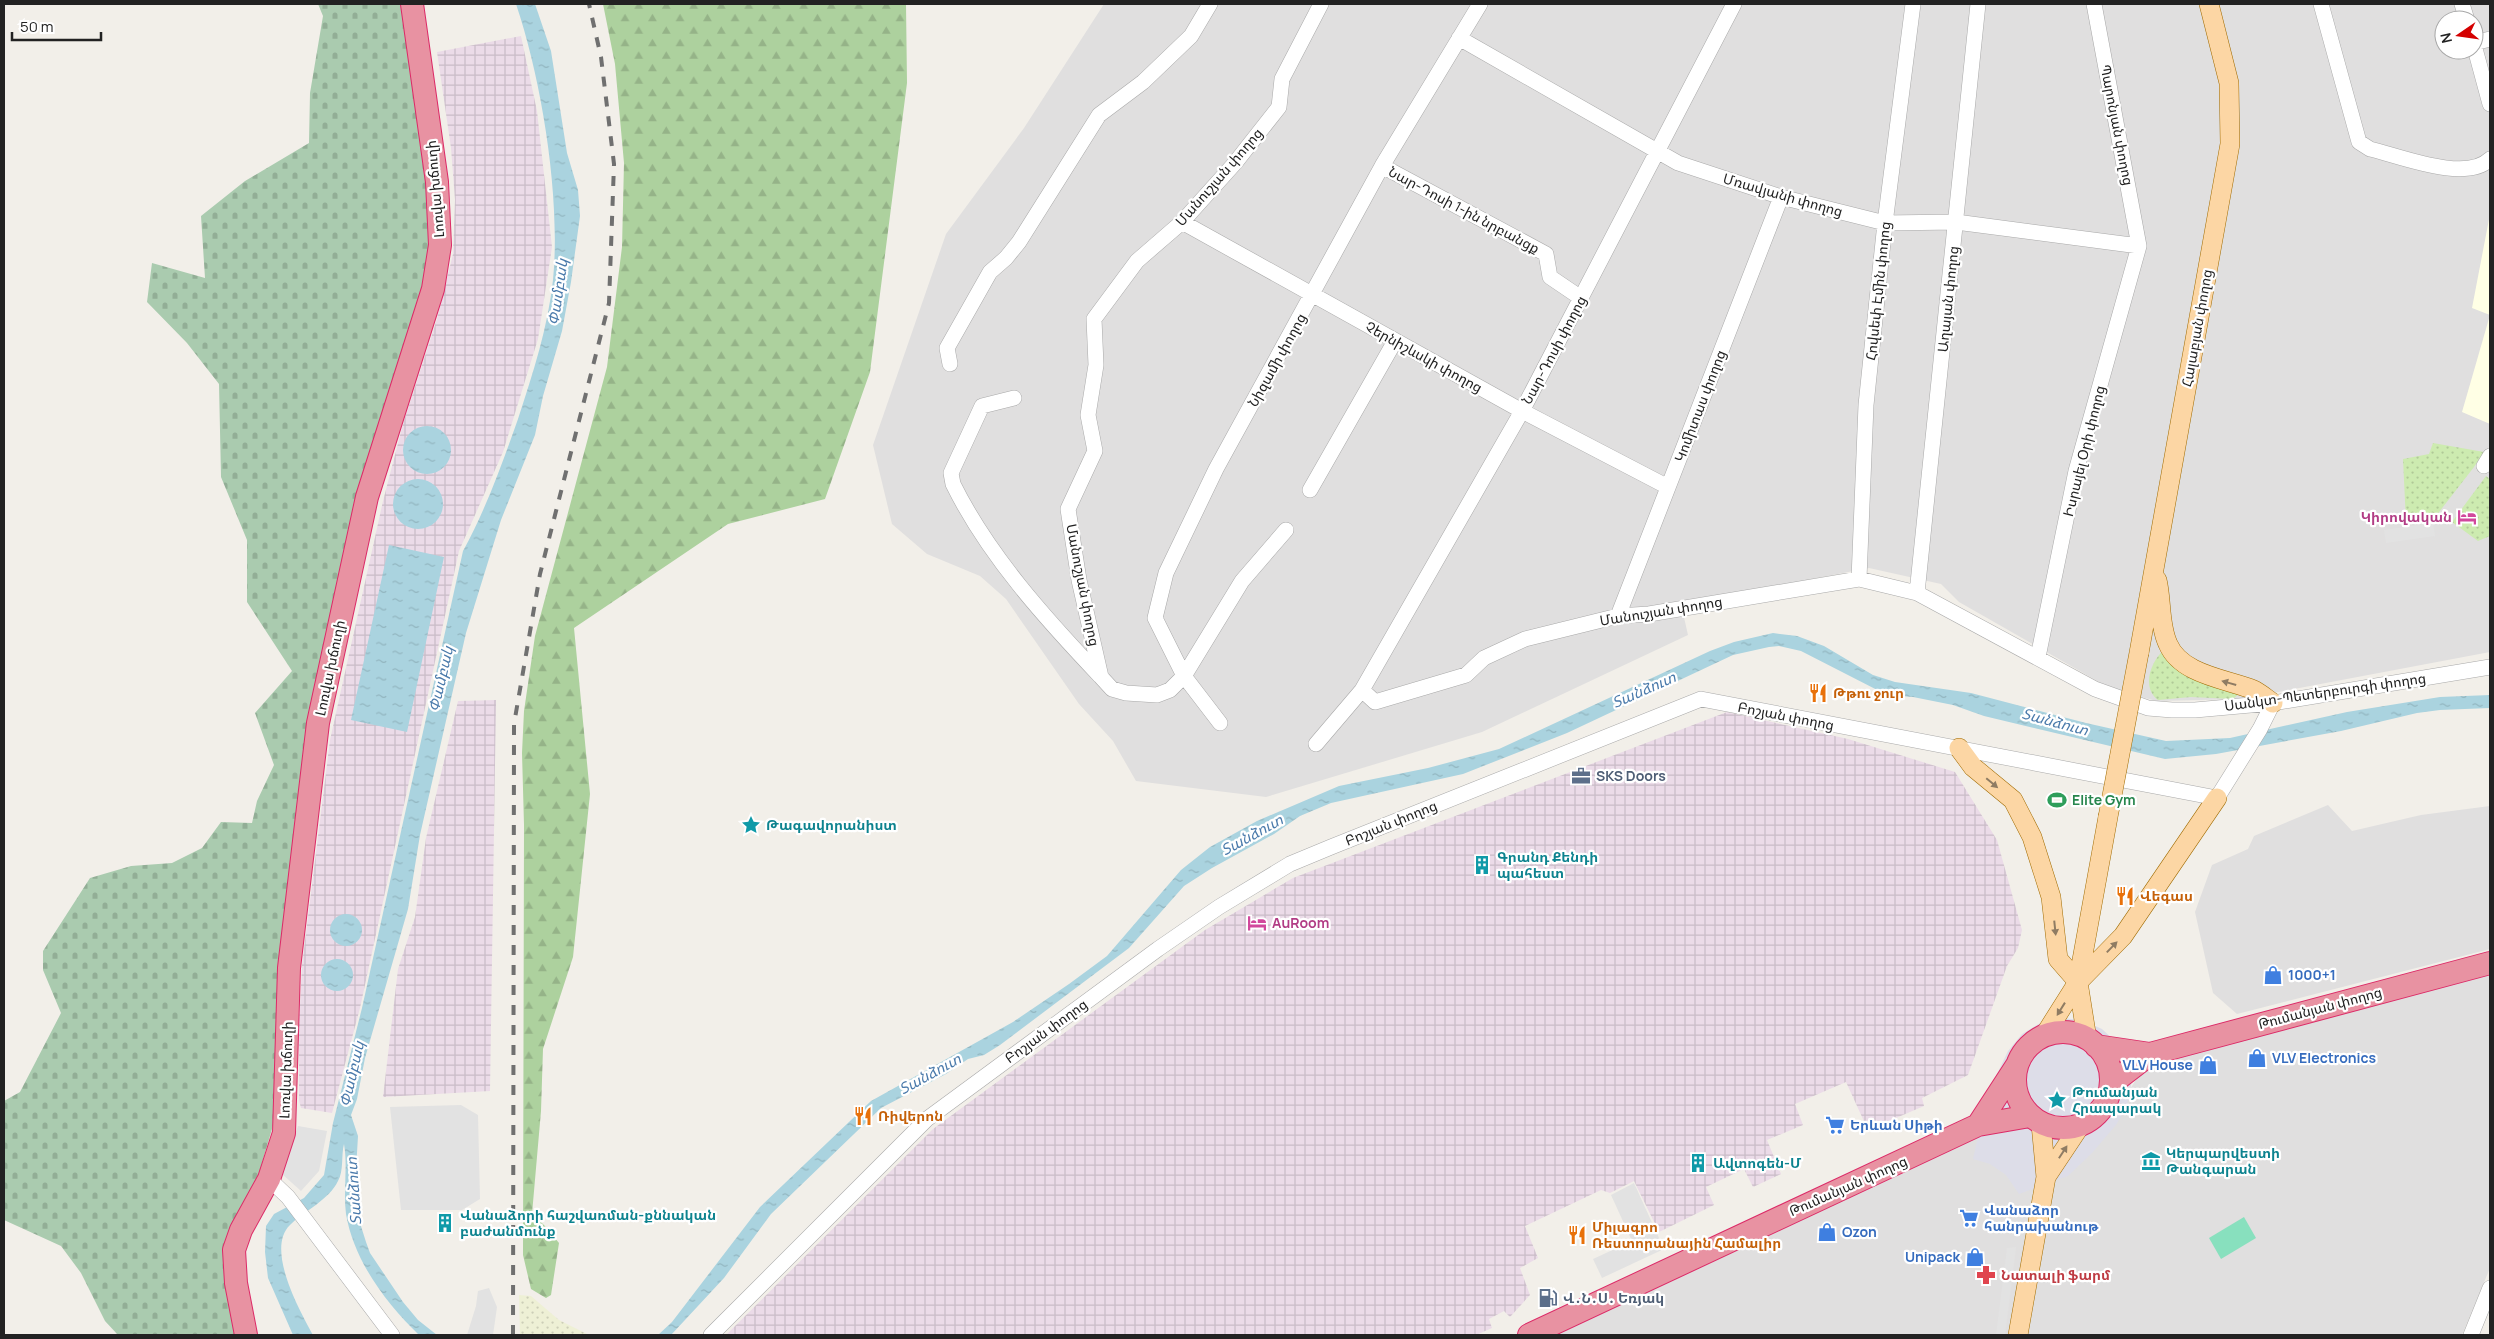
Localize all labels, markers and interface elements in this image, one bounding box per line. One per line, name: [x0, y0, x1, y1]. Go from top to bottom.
scale bar: [12, 10, 101, 42]
north arrow: [2434, 10, 2484, 60]
text: 50 m: [20, 16, 54, 37]
text: N: [2435, 31, 2456, 45]
street label: Պարոնյան փողոց: [2096, 63, 2139, 187]
street label: Մանուշյան փողոց: [1171, 124, 1267, 230]
street label: Լոռվա խճուղի: [421, 140, 448, 238]
street label: Նար-Դոսի 1-ին նրբանցք: [1385, 162, 1543, 257]
street label: Մռավյանի փողոց: [1721, 168, 1845, 221]
street label: Հովսեփ Էմին փողոց: [1861, 220, 1894, 361]
street label: Աղայան փողոց: [1932, 245, 1963, 353]
water label: Փամբակ: [542, 256, 573, 326]
street label: Հալաբյան փողոց: [2177, 268, 2216, 388]
street label: Նար-Դոսի փողոց: [1517, 292, 1590, 407]
street label: Նիզամի փողոց: [1243, 309, 1310, 410]
street label: Չերնիշևսկի փողոց: [1362, 316, 1486, 397]
street label: Կոմիտաս փողոց: [1669, 347, 1730, 465]
street label: Իսրայել Օրի փողոց: [2058, 383, 2109, 518]
hotel icon: Կիրովական: [2456, 506, 2478, 528]
place label: Կիրովական: [2361, 507, 2452, 526]
street label: Մանուշյան փողոց: [1062, 522, 1105, 648]
street label: Մանուշյան փողոց: [1598, 591, 1724, 630]
street label: Լոռվա խճուղի: [310, 618, 349, 718]
water label: Փամբակ: [423, 643, 458, 714]
water label: Տանձուտ: [1609, 666, 1680, 713]
street label: Սանկտ-Պետերբուրգի փողոց: [2223, 668, 2427, 715]
one-way arrow: [2221, 679, 2236, 687]
restaurant icon: Թթու ջուր: [1807, 682, 1829, 704]
place label: Թթու ջուր: [1833, 683, 1904, 702]
street label: Բոշյան փողոց: [1736, 697, 1836, 734]
water label: Տանձուտ: [2020, 703, 2092, 741]
office icon: SKS Doors: [1570, 765, 1592, 787]
place label: SKS Doors: [1596, 766, 1666, 785]
one-way arrow: [1986, 778, 1999, 789]
sports icon: Elite Gym: [2046, 789, 2068, 811]
place label: Elite Gym: [2072, 790, 2136, 809]
street label: Բոշյան փողոց: [1342, 795, 1440, 850]
water label: Տանձուտ: [1217, 808, 1287, 860]
place icon: Թագավորանիստ: [740, 814, 762, 836]
place label: Թագավորանիստ: [766, 815, 897, 834]
place label: Գրանդ Քենդի պահեստ: [1497, 847, 1598, 882]
building icon: Գրանդ Քենդի պահեստ: [1471, 854, 1493, 876]
restaurant icon: Վեգաս: [2114, 885, 2136, 907]
place label: Վեգաս: [2140, 886, 2193, 905]
hotel icon: AuRoom: [1246, 912, 1268, 934]
place label: AuRoom: [1272, 913, 1329, 932]
one-way arrow: [2051, 920, 2059, 936]
one-way arrow: [2106, 941, 2118, 953]
shop icon: 1000+1: [2262, 964, 2284, 986]
place label: 1000+1: [2288, 965, 2336, 984]
street label: Թումանյան փողոց: [2256, 982, 2384, 1033]
street label: Բոշյան փողոց: [1001, 994, 1091, 1067]
one-way arrow: [2056, 1003, 2066, 1016]
street label: Լոռվա խճուղի: [274, 1021, 297, 1119]
water label: Փամբակ: [334, 1038, 369, 1109]
water label: Տանձուտ: [895, 1047, 965, 1099]
shop icon: VLV Electronics: [2246, 1047, 2268, 1069]
place label: VLV Electronics: [2272, 1048, 2377, 1067]
shop icon: VLV House: [2197, 1054, 2219, 1076]
place label: VLV House: [2122, 1055, 2193, 1074]
place label: Թումանյան Հրապարակ: [2072, 1082, 2161, 1117]
place icon: Թումանյան Հրապարակ: [2046, 1089, 2068, 1111]
restaurant icon: Ռիվերոն: [852, 1105, 874, 1127]
place label: Ռիվերոն: [878, 1106, 943, 1125]
supermarket icon: Երևան Սիթի: [1824, 1114, 1846, 1136]
place label: Երևան Սիթի: [1850, 1115, 1943, 1134]
place label: Կերպարվեստի Թանգարան: [2166, 1143, 2280, 1178]
one-way arrow: [2058, 1145, 2068, 1158]
museum icon: Կերպարվեստի Թանգարան: [2140, 1150, 2162, 1172]
street label: Թումանյան փողոց: [1786, 1151, 1910, 1220]
building icon: Ավտոգեն-Մ: [1687, 1152, 1709, 1174]
place label: Ավտոգեն-Մ: [1713, 1153, 1802, 1172]
water label: Տանձուտ: [341, 1155, 366, 1226]
place label: Վանաձոր հանրախանութ: [1984, 1200, 2099, 1235]
place label: Վանաձորի հաշվառման-քննական բաժանմունք: [460, 1205, 716, 1240]
supermarket icon: Վանաձոր հանրախանութ: [1958, 1207, 1980, 1229]
building icon: Վանաձորի հաշվառման-քննական բաժանմունք: [434, 1212, 456, 1234]
place label: Միլագրո Ռեստորանային Համալիր: [1592, 1217, 1781, 1252]
shop icon: Ozon: [1816, 1221, 1838, 1243]
place label: Ozon: [1842, 1222, 1877, 1241]
restaurant icon: Միլագրո Ռեստորանային Համալիր: [1566, 1224, 1588, 1246]
shop icon: Unipack: [1964, 1246, 1986, 1268]
place label: Unipack: [1905, 1247, 1960, 1266]
pharmacy icon: Նատալի ֆարմ: [1975, 1264, 1997, 1286]
place label: Նատալի ֆարմ: [2001, 1265, 2111, 1284]
fuel station icon: Վ․Ն․Ս․ Եռյակ: [1537, 1287, 1559, 1309]
place label: Վ․Ն․Ս․ Եռյակ: [1563, 1288, 1664, 1307]

